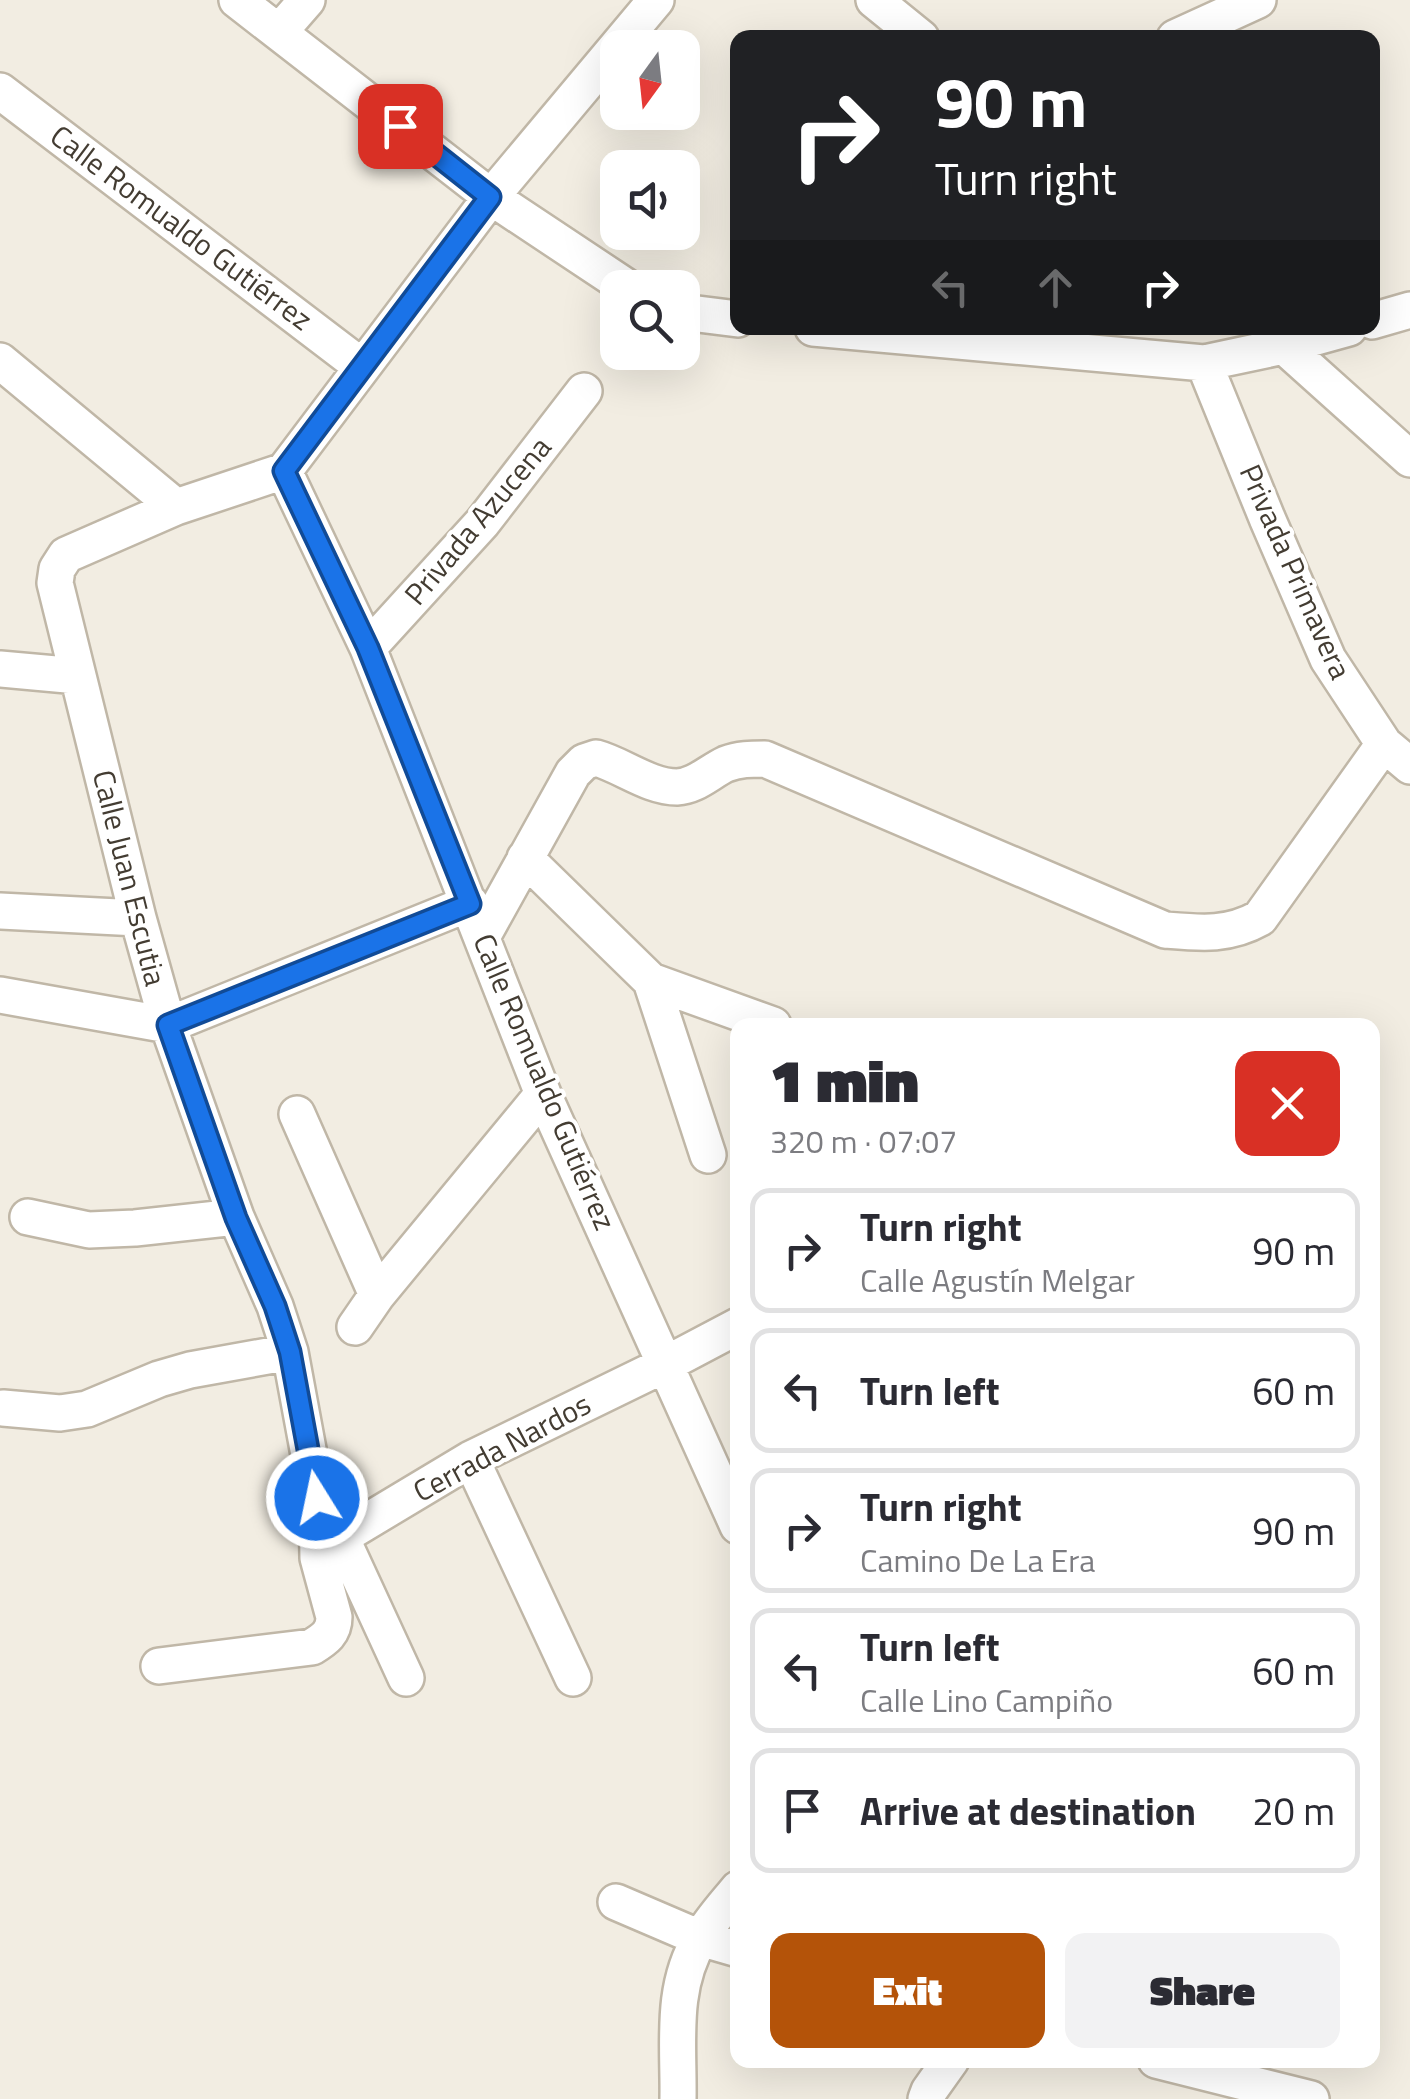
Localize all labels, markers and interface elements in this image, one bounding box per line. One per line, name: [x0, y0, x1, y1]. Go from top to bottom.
north arrow: [600, 30, 700, 130]
map controls: [600, 30, 700, 370]
text: 90 m: [935, 48, 1088, 154]
icon: right: [770, 70, 900, 200]
pin: [358, 84, 443, 169]
icon: arrive: [373, 99, 428, 154]
street label: Calle Romualdo Gutiérrez: [41, 113, 323, 341]
text: Turn right: [935, 144, 1117, 212]
button: sound: [600, 150, 700, 250]
icon: left: [923, 260, 978, 315]
icon: ahead: [1028, 260, 1083, 315]
icon: right: [1133, 260, 1188, 315]
button: search: [600, 270, 700, 370]
street label: Privada Azucena: [393, 426, 562, 615]
street label: Privada Primavera: [1228, 457, 1364, 686]
street label: Calle Juan Escutia: [81, 765, 179, 991]
street label: Calle Romualdo Gutiérrez: [462, 926, 628, 1237]
text: 1 min: [770, 1034, 919, 1125]
button: close: [1235, 1051, 1340, 1156]
text: 320 m · 07:07: [770, 1117, 957, 1165]
text: Turn right: [860, 1198, 1022, 1256]
text: 90 m: [1252, 1222, 1335, 1280]
icon: right: [775, 1223, 830, 1278]
text: Calle Agustín Melgar: [860, 1256, 1135, 1304]
text: Turn left: [860, 1362, 1000, 1420]
text: 60 m: [1252, 1362, 1335, 1420]
icon: left: [775, 1363, 830, 1418]
street label: Cerrada Nardos: [404, 1381, 599, 1513]
position arrow: [265, 1446, 369, 1550]
text: Turn right: [860, 1478, 1022, 1536]
text: 90 m: [1252, 1502, 1335, 1560]
icon: right: [775, 1503, 830, 1558]
text: Camino De La Era: [860, 1536, 1095, 1584]
text: Turn left: [860, 1618, 1000, 1676]
text: 60 m: [1252, 1642, 1335, 1700]
icon: left: [775, 1643, 830, 1698]
text: Calle Lino Campiño: [860, 1676, 1113, 1724]
text: Arrive at destination: [860, 1782, 1196, 1840]
text: 20 m: [1252, 1782, 1335, 1840]
icon: arrive: [775, 1783, 830, 1838]
button: Exit: [770, 1933, 1045, 2048]
button: Share: [1065, 1933, 1340, 2048]

